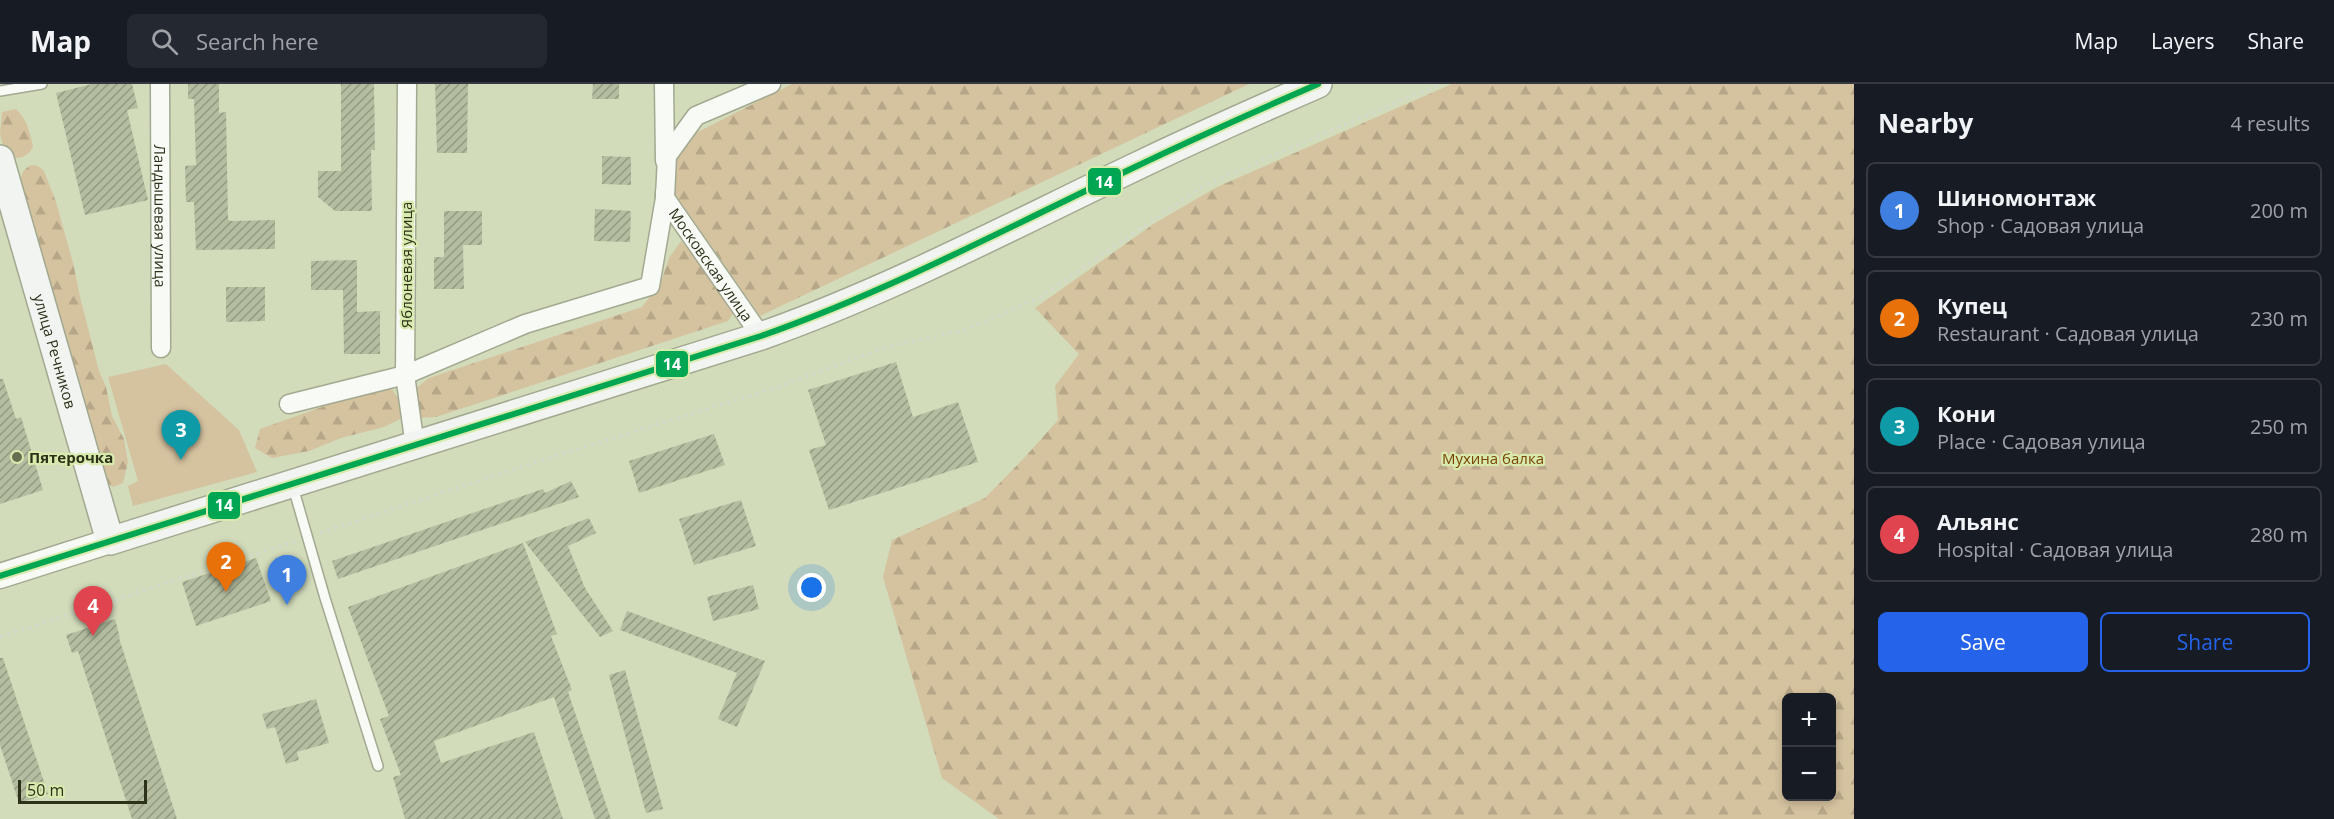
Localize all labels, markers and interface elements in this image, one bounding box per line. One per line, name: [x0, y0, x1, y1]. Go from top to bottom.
search box: [127, 14, 547, 68]
text: Map: [30, 22, 91, 60]
icon: search: [148, 25, 181, 58]
text: Search here: [196, 26, 319, 56]
text: Map: [2075, 27, 2118, 55]
text: Layers: [2151, 27, 2215, 55]
text: Share: [2248, 27, 2304, 55]
text: Nearby: [1878, 105, 1973, 141]
text: 4 results: [2230, 110, 2310, 137]
street label: Ландышевая улица: [150, 145, 171, 287]
line badge: 14: [1087, 167, 1122, 196]
text: 14: [1095, 171, 1113, 193]
text: Шиномонтаж: [1937, 182, 2096, 212]
text: 1: [1894, 197, 1905, 224]
text: 200 m: [2250, 197, 2308, 224]
street label: Яблоневая улица: [396, 202, 416, 328]
street label: Московская улица: [665, 204, 758, 325]
text: Shop · Садовая улица: [1937, 212, 2144, 239]
text: Купец: [1937, 290, 2007, 320]
street label: улица Речников: [29, 292, 81, 411]
text: 2: [1894, 305, 1905, 332]
text: 230 m: [2250, 305, 2308, 332]
text: Restaurant · Садовая улица: [1937, 320, 2199, 347]
line badge: 14: [655, 350, 689, 378]
text: 14: [663, 353, 681, 375]
text: Кони: [1937, 398, 1996, 428]
pin: 3: [162, 410, 201, 460]
text: 3: [1894, 413, 1905, 440]
text: 250 m: [2250, 413, 2308, 440]
text: Place · Садовая улица: [1937, 428, 2146, 455]
place label: Пятерочка: [29, 447, 113, 467]
park label: Мухина балка: [1442, 448, 1544, 468]
marker: Пятерочка: [10, 450, 24, 464]
line badge: 14: [207, 491, 241, 520]
text: 14: [215, 494, 233, 516]
text: Альянс: [1937, 506, 2019, 536]
text: 4: [1894, 521, 1905, 548]
text: 280 m: [2250, 521, 2308, 548]
text: Hospital · Садовая улица: [1937, 536, 2173, 563]
pin: 2: [206, 542, 246, 592]
pin: 1: [268, 556, 306, 605]
your location: [797, 573, 826, 602]
pin: 4: [74, 586, 112, 636]
button: Save: [1878, 612, 2088, 672]
button: Share: [2100, 612, 2310, 672]
map controls: [1782, 693, 1836, 801]
button: +: [1782, 693, 1836, 747]
button: −: [1782, 747, 1836, 801]
scale bar: [18, 777, 147, 804]
text: 50 m: [27, 779, 64, 801]

